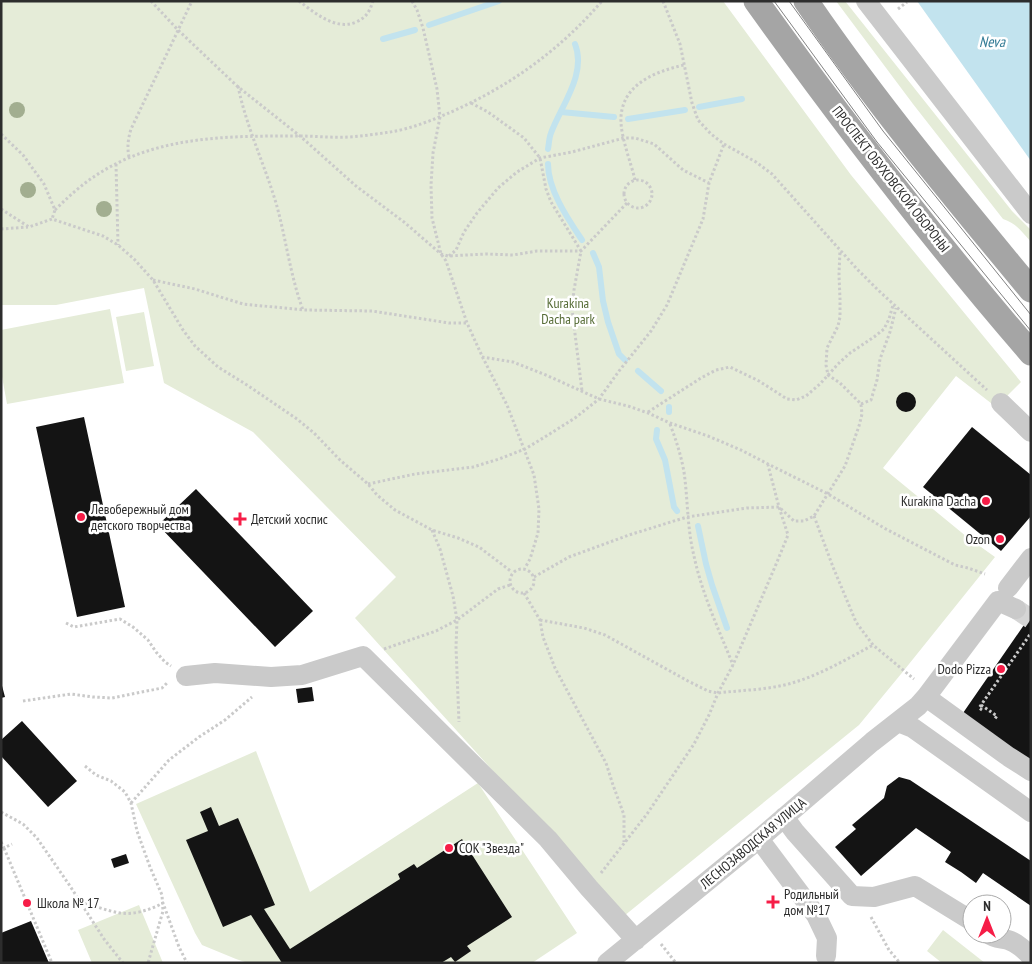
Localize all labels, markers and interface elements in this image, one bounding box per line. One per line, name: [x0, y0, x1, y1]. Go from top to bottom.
water label: Neva: [979, 32, 1006, 51]
street label: ПРОСПЕКТ ОБУХОВСКОЙ ОБОРОНЫ: [828, 102, 954, 256]
park label: Kurakina Dacha park: [541, 294, 595, 328]
place label: Kurakina Dacha: [901, 492, 976, 510]
marker: Kurakina Dacha: [980, 495, 992, 507]
place label: Левобережный дом детского творчества: [90, 500, 191, 534]
place label: Детский хоспис: [251, 510, 328, 528]
marker: Левобережный дом детского творчества: [75, 511, 87, 523]
marker: Детский хоспис: [233, 512, 247, 526]
place label: Ozon: [965, 530, 990, 548]
marker: Ozon: [994, 533, 1006, 545]
place label: Dodo Pizza: [937, 660, 991, 678]
marker: Dodo Pizza: [995, 663, 1007, 675]
street label: ЛЕСНОЗАВОДСКАЯ УЛИЦА: [696, 793, 810, 893]
place label: СОК "Звезда": [459, 839, 524, 857]
marker: СОК "Звезда": [443, 842, 455, 854]
place label: Родильный дом №17: [784, 885, 839, 919]
place label: Школа № 17: [37, 894, 100, 912]
north arrow: [962, 894, 1012, 944]
marker: Родильный дом №17: [766, 895, 780, 909]
marker: Школа № 17: [21, 897, 33, 909]
text: N: [983, 897, 991, 915]

